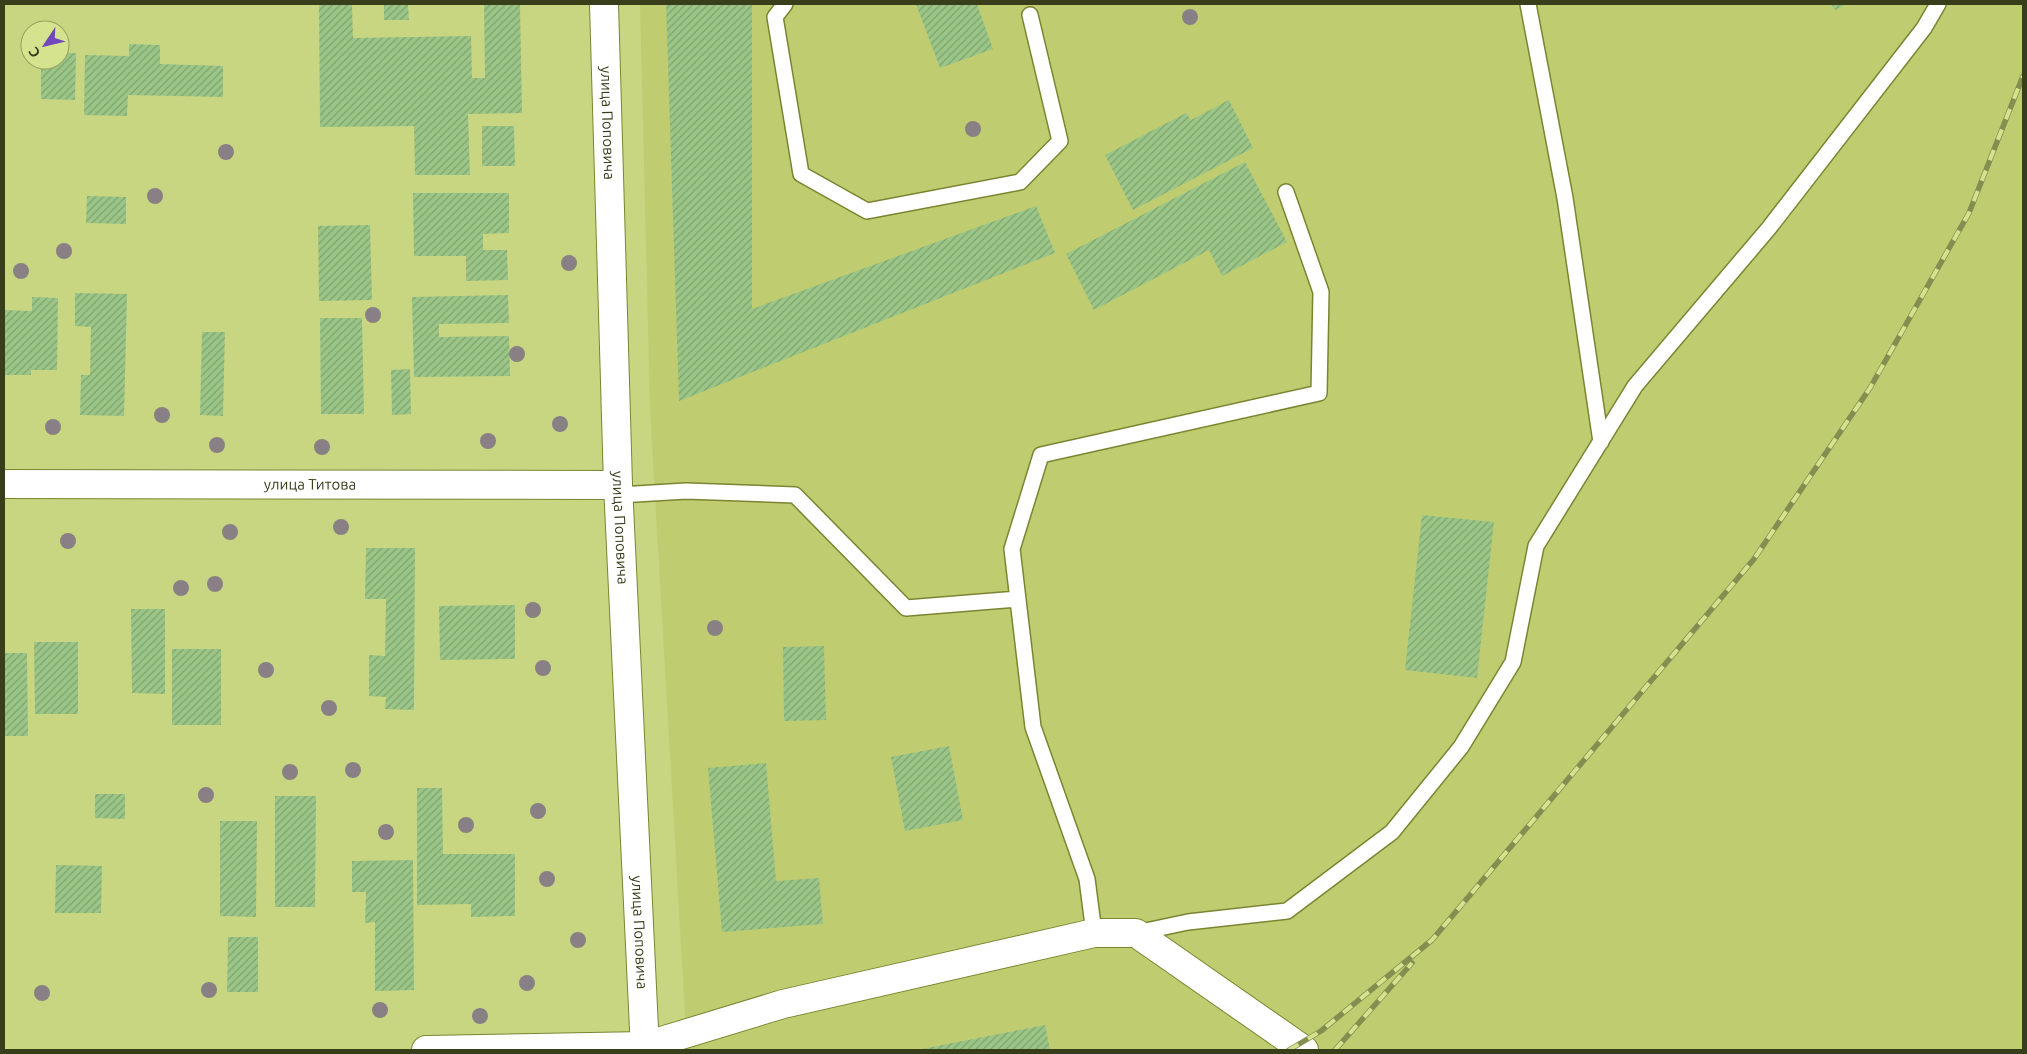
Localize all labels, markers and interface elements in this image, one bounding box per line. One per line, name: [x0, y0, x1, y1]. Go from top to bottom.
north arrow: [20, 20, 70, 70]
text: С: [25, 44, 43, 61]
street label: улица Поповича: [598, 66, 618, 180]
street label: улица Поповича: [610, 471, 632, 585]
street label: улица Титова: [264, 475, 356, 493]
street label: улица Поповича: [629, 875, 651, 990]

